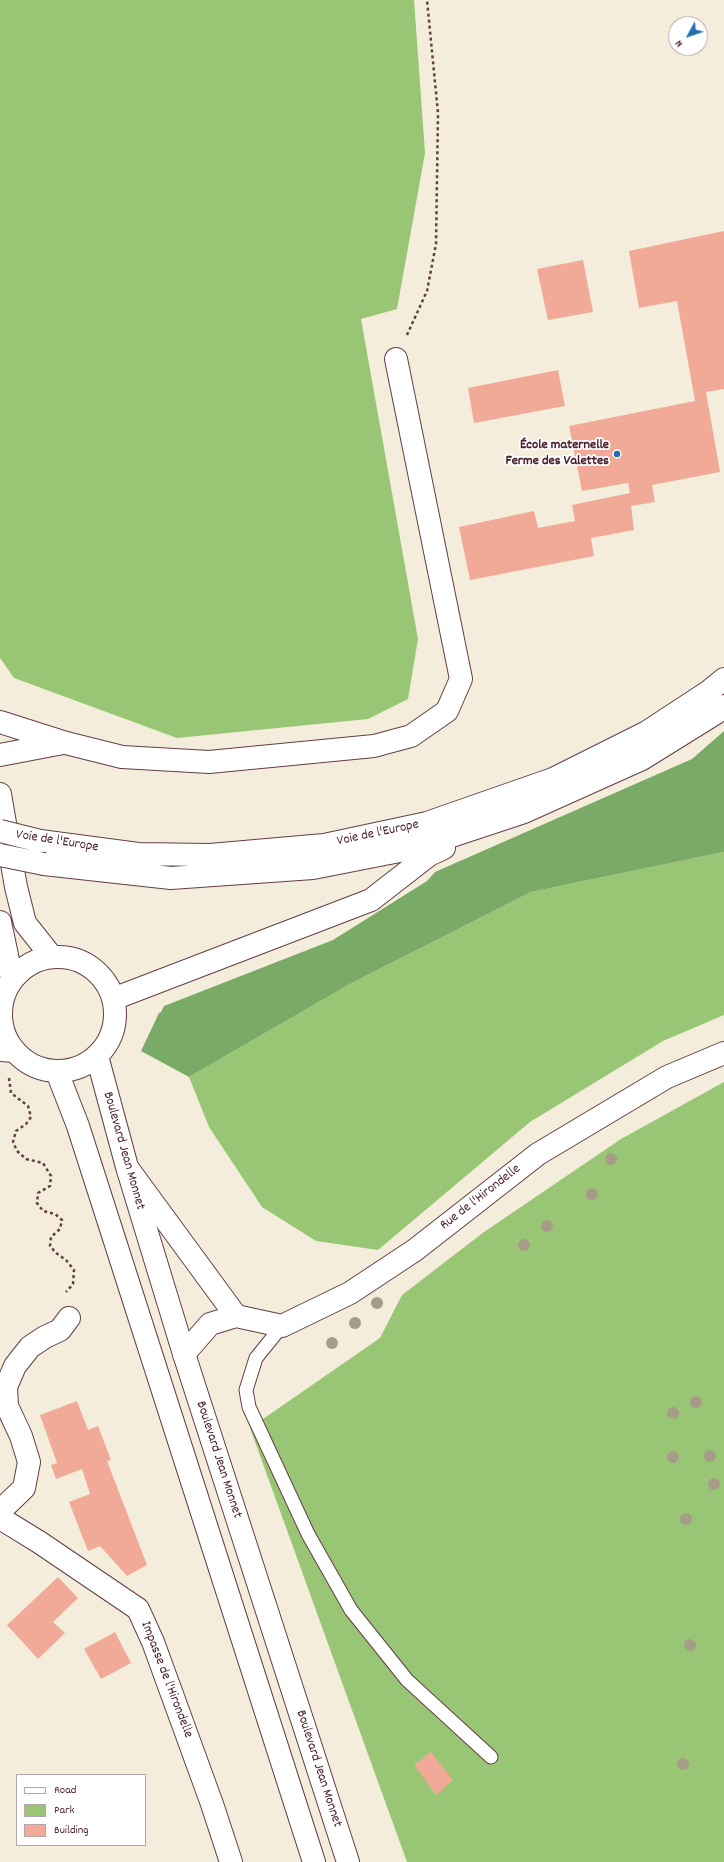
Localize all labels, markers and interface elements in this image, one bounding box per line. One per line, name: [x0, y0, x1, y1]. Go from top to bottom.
north arrow: [668, 16, 708, 56]
text: N: [672, 36, 687, 50]
place label: École maternelle Ferme des Valettes: [505, 438, 609, 470]
marker: École maternelle Ferme des Valettes: [612, 449, 622, 459]
street label: Voie de l'Europe: [335, 817, 421, 851]
street label: Voie de l'Europe: [15, 827, 99, 857]
street label: Boulevard Jean Monnet: [98, 1090, 148, 1212]
street label: Rue de l'Hirondelle: [437, 1161, 525, 1235]
street label: Boulevard Jean Monnet: [191, 1399, 245, 1521]
street label: Impasse de l'Hirondelle: [136, 1619, 196, 1741]
street label: Boulevard Jean Monnet: [291, 1708, 345, 1830]
legend: [16, 1774, 146, 1846]
text: Road: [54, 1782, 76, 1799]
text: Park: [54, 1802, 74, 1819]
text: Building: [54, 1822, 89, 1839]

